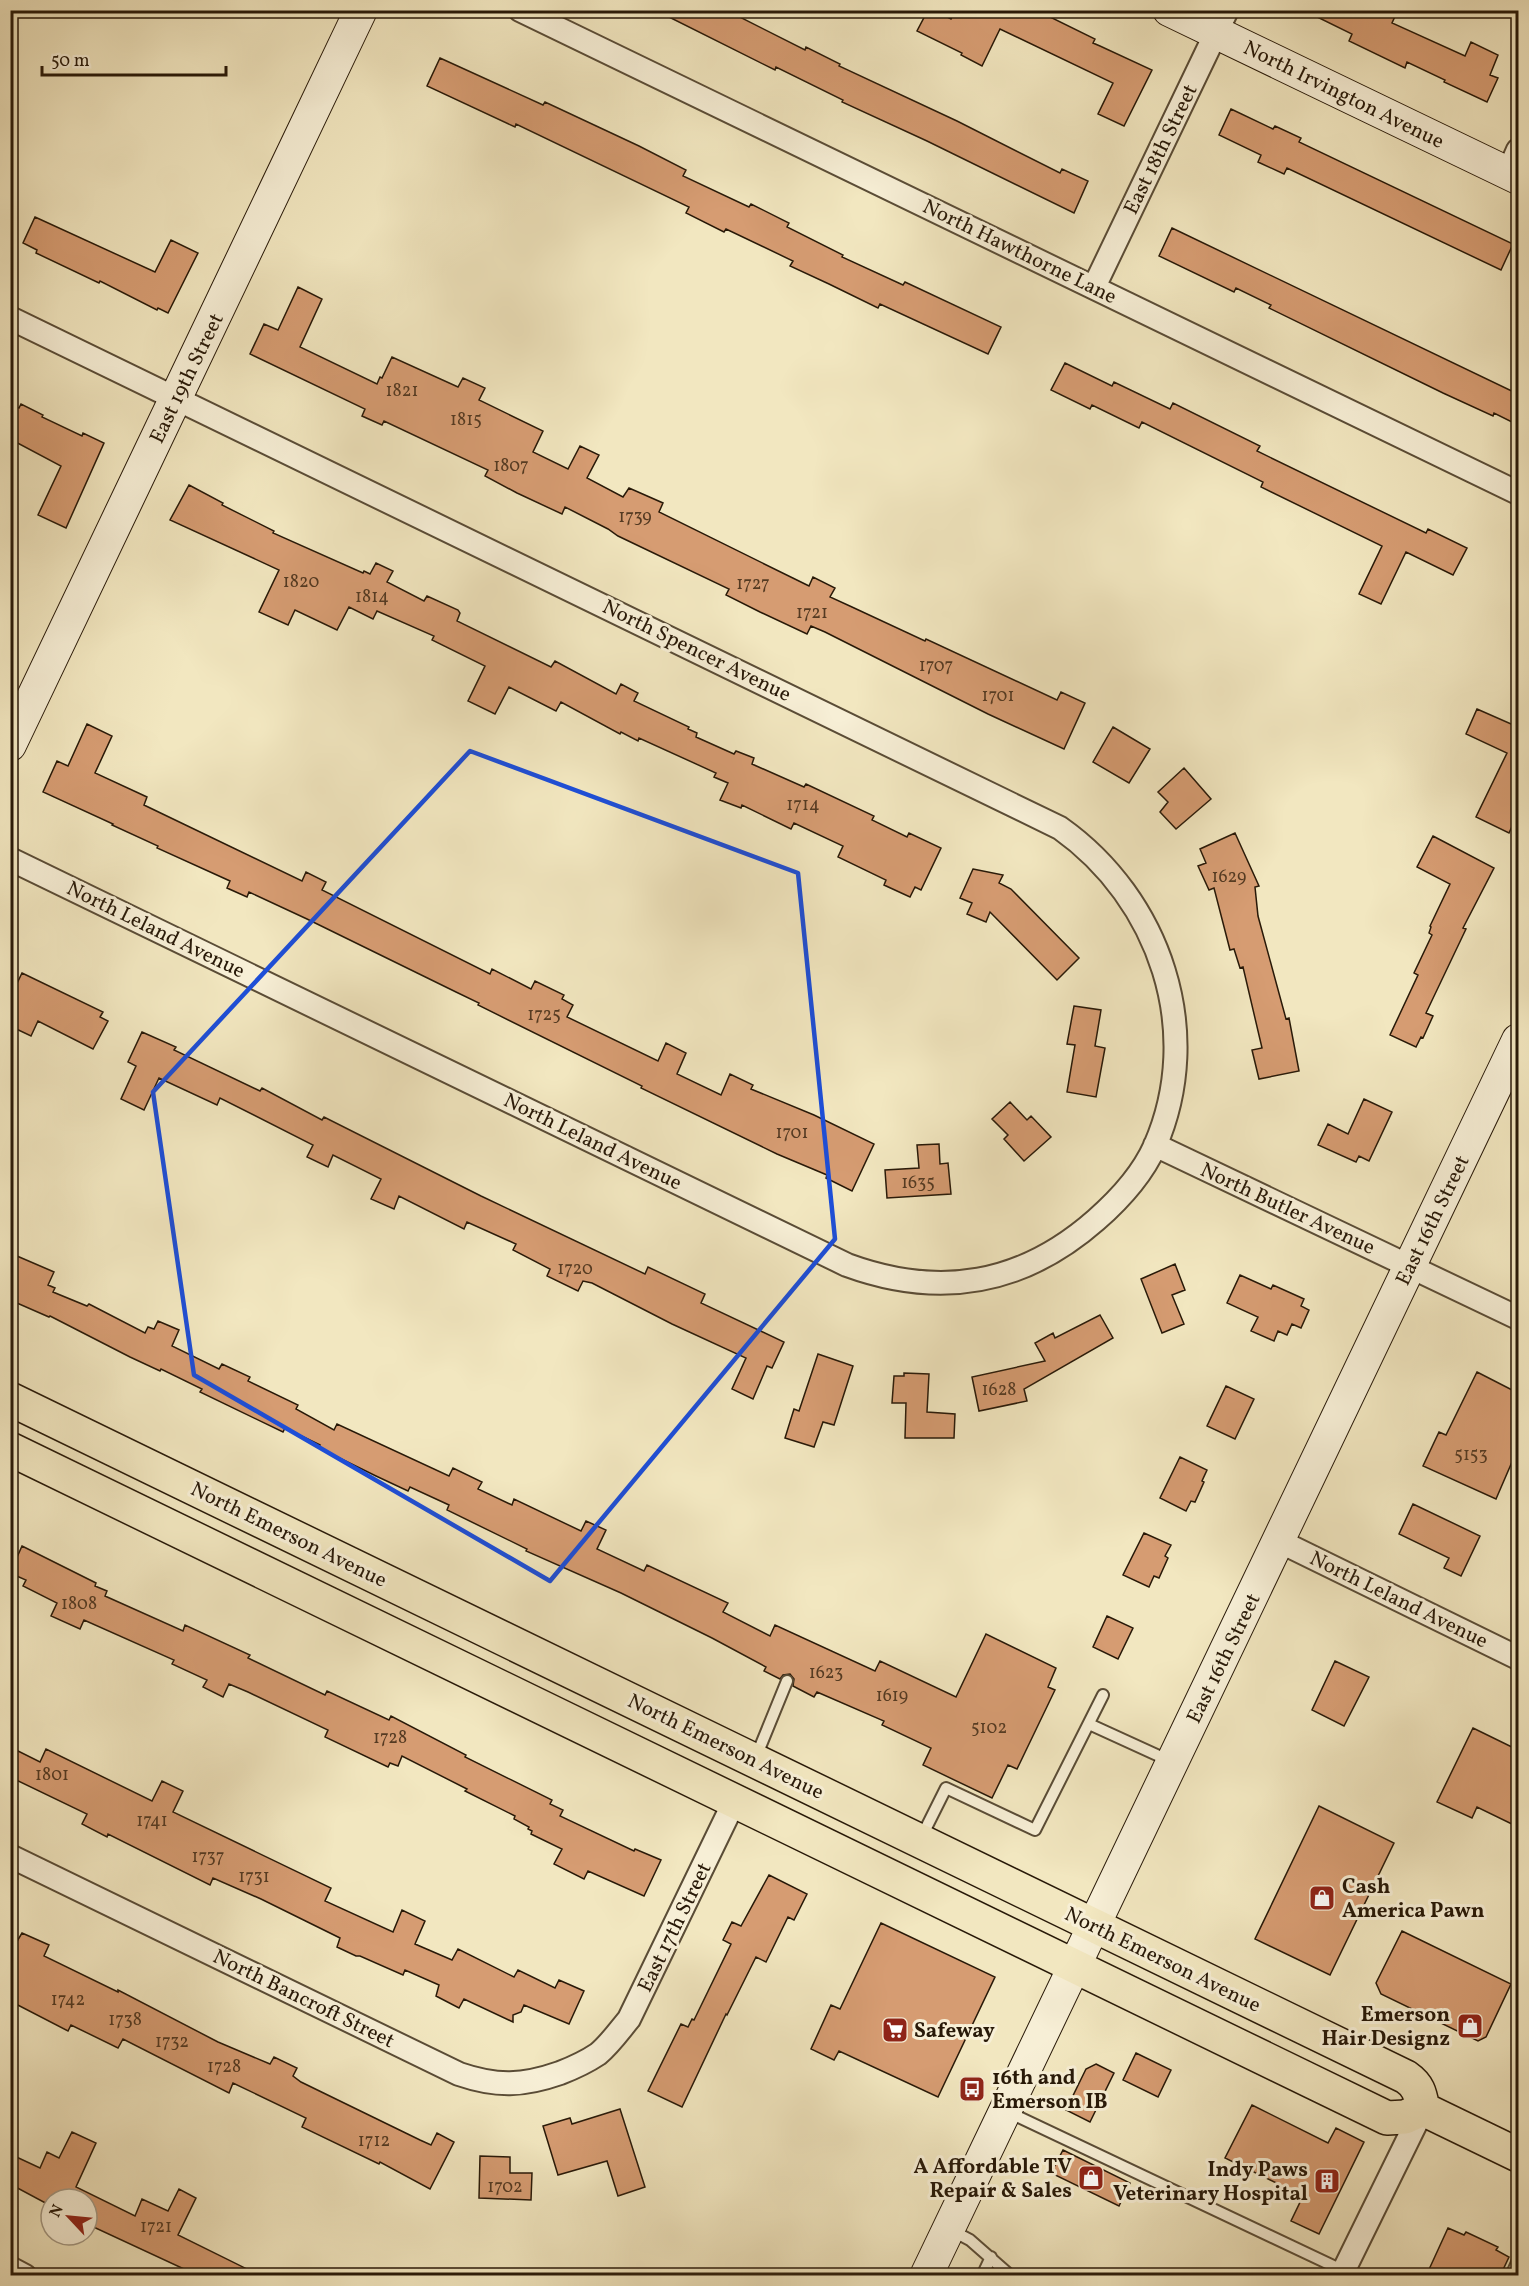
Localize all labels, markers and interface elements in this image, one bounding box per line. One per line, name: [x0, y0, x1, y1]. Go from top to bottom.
street label: North Irvington Avenue: [1238, 34, 1449, 157]
scale bar: [42, 39, 226, 77]
text: 50 m: [51, 49, 90, 74]
street label: East 18th Street: [1117, 80, 1205, 220]
street label: North Hawthorne Lane: [917, 193, 1121, 312]
street label: East 19th Street: [143, 309, 231, 449]
house number: 1821: [386, 379, 418, 404]
house number: 1815: [450, 408, 482, 433]
house number: 1807: [493, 454, 529, 479]
house number: 1739: [618, 505, 652, 530]
house number: 1820: [283, 570, 319, 595]
house number: 1727: [736, 572, 770, 597]
house number: 1814: [355, 585, 389, 610]
street label: North Spencer Avenue: [597, 593, 796, 710]
house number: 1721: [796, 601, 828, 626]
house number: 1707: [919, 654, 953, 679]
house number: 1701: [982, 684, 1014, 709]
house number: 1714: [786, 793, 820, 818]
house number: 1629: [1212, 865, 1246, 890]
street label: North Leland Avenue: [61, 874, 250, 986]
house number: 1725: [527, 1003, 561, 1028]
street label: North Leland Avenue: [498, 1086, 687, 1198]
house number: 1701: [776, 1121, 808, 1146]
street label: East 16th Street: [1389, 1151, 1477, 1291]
street label: North Butler Avenue: [1195, 1156, 1380, 1263]
house number: 1635: [901, 1171, 935, 1196]
house number: 1720: [557, 1257, 593, 1282]
house number: 1628: [982, 1378, 1016, 1403]
house number: 5153: [1454, 1443, 1488, 1468]
street label: North Emerson Avenue: [185, 1475, 391, 1596]
street label: North Leland Avenue: [1304, 1544, 1493, 1656]
street label: East 16th Street: [1180, 1589, 1268, 1729]
house number: 1808: [61, 1592, 97, 1617]
house number: 1623: [809, 1661, 843, 1686]
house number: 1619: [876, 1684, 908, 1709]
street label: North Emerson Avenue: [622, 1687, 828, 1808]
house number: 5102: [971, 1716, 1007, 1741]
house number: 1728: [373, 1726, 407, 1751]
house number: 1801: [35, 1763, 69, 1788]
house number: 1741: [136, 1809, 168, 1834]
house number: 1737: [191, 1845, 225, 1870]
street label: East 17th Street: [631, 1858, 719, 1997]
house number: 1731: [238, 1865, 270, 1890]
place label: Cash America Pawn: [1342, 1873, 1485, 1926]
shop icon: Cash America Pawn: [1307, 1883, 1337, 1913]
street label: North Emerson Avenue: [1059, 1900, 1265, 2021]
street label: North Bancroft Street: [208, 1943, 399, 2056]
house number: 1742: [51, 1988, 85, 2013]
place label: Emerson Hair Designz: [1321, 2001, 1450, 2054]
house number: 1738: [108, 2008, 142, 2033]
shop icon: Emerson Hair Designz: [1455, 2011, 1485, 2041]
supermarket icon: Safeway: [880, 2015, 910, 2045]
place label: Safeway: [914, 2017, 995, 2046]
house number: 1732: [155, 2030, 189, 2055]
house number: 1728: [207, 2055, 241, 2080]
place label: 16th and Emerson IB: [992, 2064, 1108, 2117]
bus stop icon: 16th and Emerson IB: [957, 2074, 987, 2104]
house number: 1712: [358, 2129, 390, 2154]
place label: A Affordable TV Repair & Sales: [913, 2153, 1072, 2206]
place label: Indy Paws Veterinary Hospital: [1113, 2156, 1308, 2209]
shop icon: A Affordable TV Repair & Sales: [1076, 2163, 1106, 2193]
building icon: Indy Paws Veterinary Hospital: [1312, 2166, 1342, 2196]
house number: 1702: [487, 2175, 523, 2200]
north arrow: [39, 2187, 99, 2247]
text: N: [45, 2201, 70, 2221]
house number: 1721: [140, 2215, 172, 2240]

